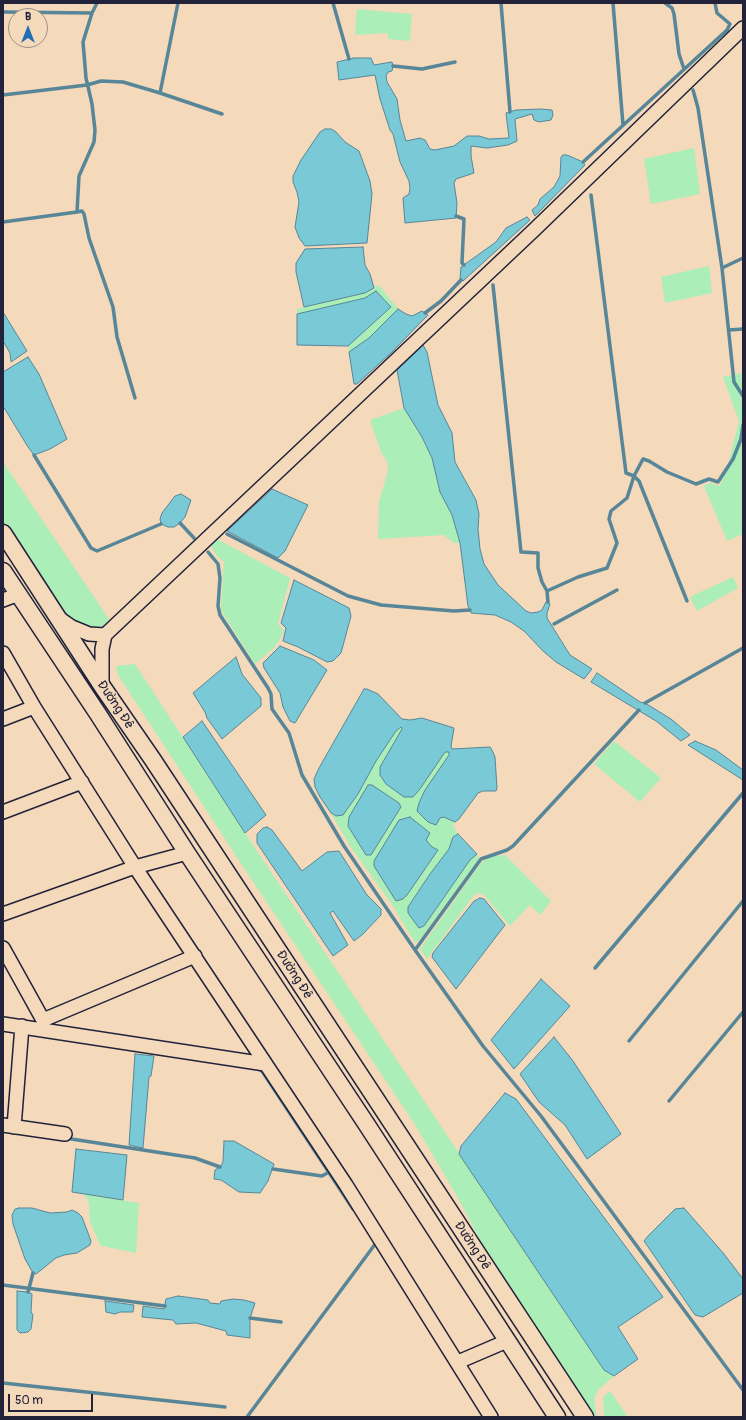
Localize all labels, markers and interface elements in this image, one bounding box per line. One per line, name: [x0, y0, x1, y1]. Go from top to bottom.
north arrow: [8, 8, 48, 48]
text: B: [25, 10, 31, 23]
street label: Đường Đê: [93, 678, 137, 732]
street label: Đường Đê: [272, 948, 316, 1002]
street label: Đường Đê: [450, 1219, 494, 1273]
scale bar: [10, 1386, 95, 1412]
text: 50 m: [15, 1393, 43, 1408]

